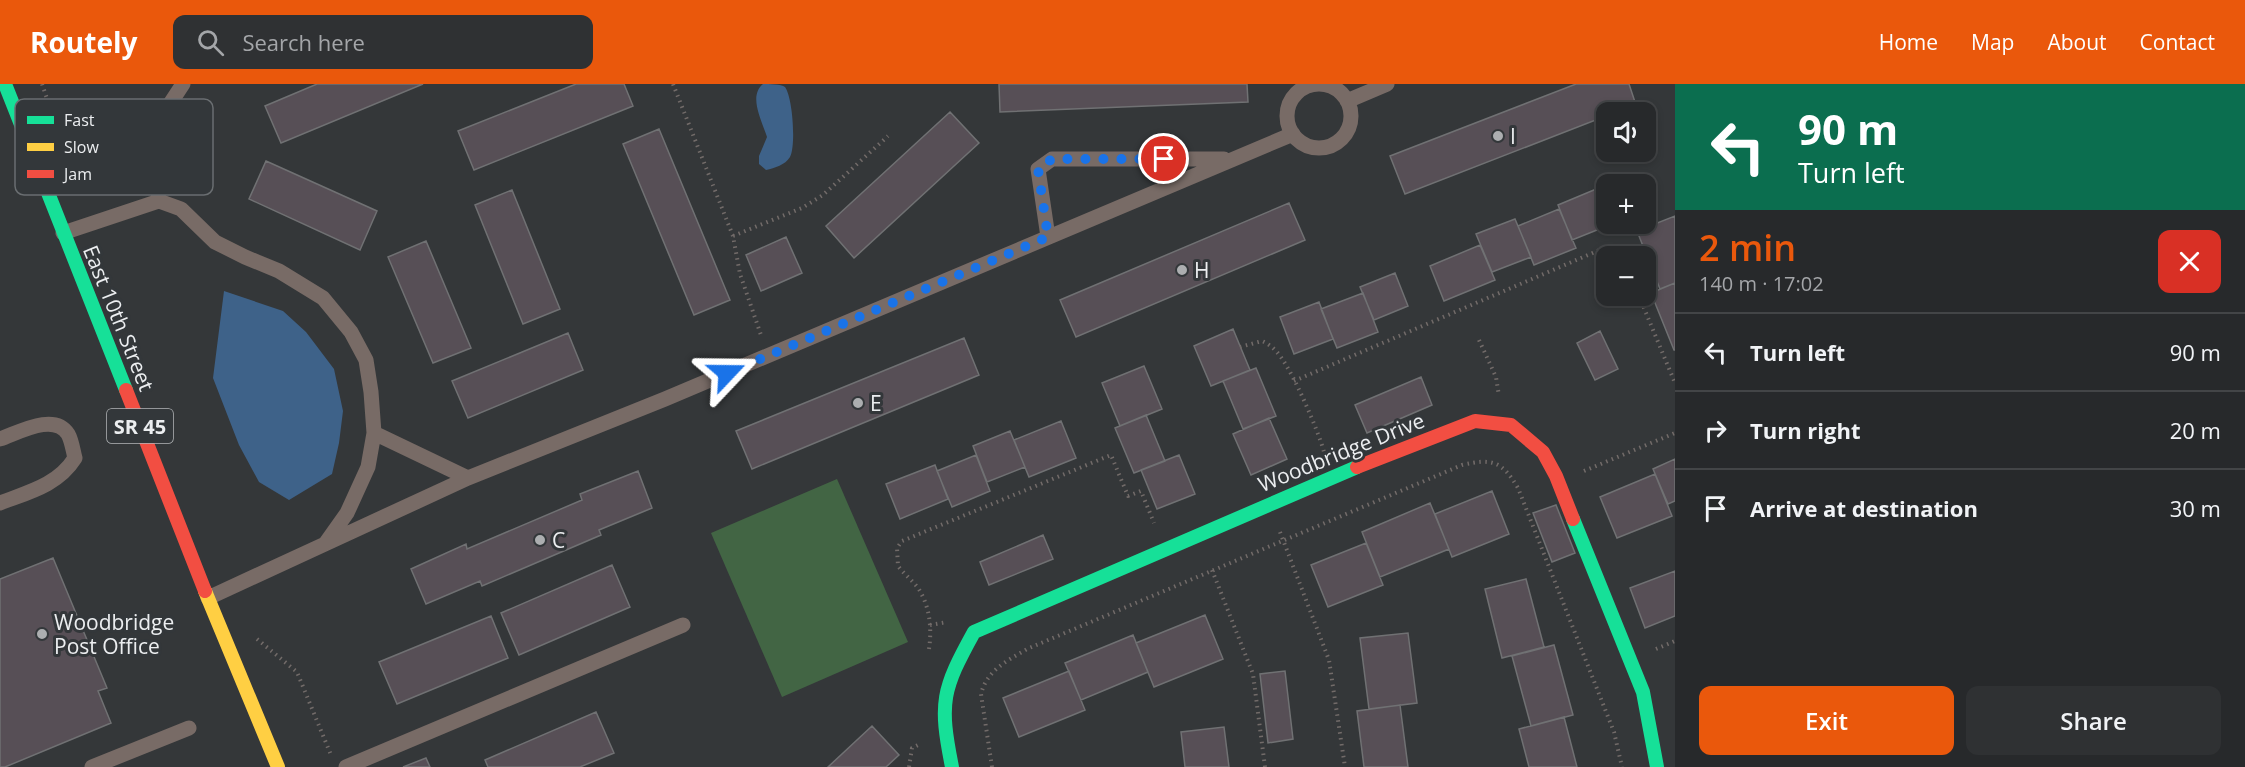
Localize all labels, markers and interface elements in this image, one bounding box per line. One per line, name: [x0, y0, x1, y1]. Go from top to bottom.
search box: [173, 15, 593, 69]
text: Routely: [30, 23, 137, 61]
icon: search: [194, 26, 227, 59]
text: Search here: [242, 27, 365, 57]
text: Home: [1879, 28, 1938, 56]
text: Map: [1971, 28, 2014, 56]
text: About: [2047, 28, 2107, 56]
text: Contact: [2140, 28, 2215, 56]
legend: [15, 99, 213, 195]
text: 90 m: [1798, 100, 1898, 157]
map controls: [1596, 102, 1656, 306]
button: sound: [1596, 102, 1656, 162]
icon: left: [1699, 108, 1777, 186]
text: Fast: [64, 109, 95, 131]
place label: I: [1510, 122, 1516, 150]
marker: I: [1491, 129, 1505, 143]
pin: [1138, 133, 1189, 184]
text: Slow: [64, 136, 99, 158]
icon: arrive: [1147, 142, 1180, 175]
text: Turn left: [1798, 154, 1905, 191]
text: Jam: [62, 163, 92, 185]
button: +: [1596, 174, 1656, 234]
text: 2 min: [1699, 223, 1796, 272]
button: close: [2158, 230, 2221, 293]
street label: East 10th Street: [77, 241, 161, 395]
button: −: [1596, 246, 1656, 306]
place label: H: [1194, 256, 1209, 284]
marker: H: [1175, 263, 1189, 277]
text: 140 m · 17:02: [1699, 270, 1824, 297]
icon: left: [1699, 336, 1732, 369]
text: Turn left: [1750, 337, 1845, 367]
text: 90 m: [2170, 337, 2221, 367]
position arrow: [695, 341, 759, 405]
place label: E: [870, 389, 882, 417]
marker: E: [851, 396, 865, 410]
street label: Woodbridge Drive: [1254, 406, 1428, 498]
road number: SR 45: [107, 409, 173, 443]
icon: right: [1699, 414, 1732, 447]
text: Turn right: [1750, 415, 1861, 445]
text: 20 m: [2170, 415, 2221, 445]
icon: arrive: [1699, 492, 1732, 525]
text: Arrive at destination: [1750, 493, 1978, 523]
text: 30 m: [2170, 493, 2221, 523]
place label: C: [552, 526, 565, 554]
marker: C: [533, 533, 547, 547]
place label: Woodbridge Post Office: [54, 608, 174, 660]
marker: Woodbridge Post Office: [35, 627, 49, 641]
button: Exit: [1699, 686, 1954, 755]
button: Share: [1966, 686, 2221, 755]

